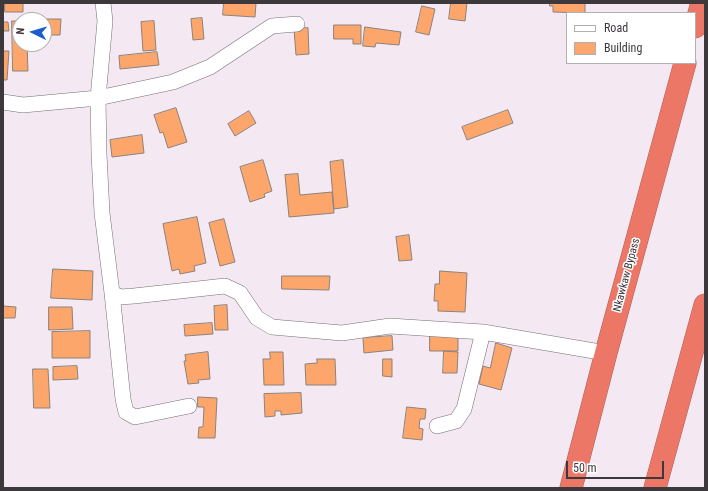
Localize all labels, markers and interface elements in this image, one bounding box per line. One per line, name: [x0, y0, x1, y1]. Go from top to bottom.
north arrow: [12, 12, 52, 52]
legend: [566, 12, 696, 64]
text: Road: [604, 21, 628, 35]
text: N: [14, 27, 27, 35]
text: Building: [604, 41, 642, 55]
street label: Nkawkaw Bypass: [611, 237, 643, 313]
scale bar: [568, 453, 666, 479]
text: 50 m: [573, 461, 597, 475]

